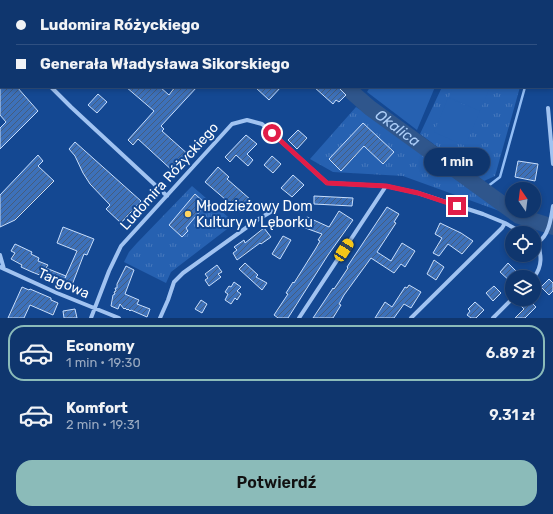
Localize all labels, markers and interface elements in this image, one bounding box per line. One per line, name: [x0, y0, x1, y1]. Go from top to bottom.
text: Ludomira Różyckiego: [40, 16, 200, 34]
text: Generała Władysława Sikorskiego: [40, 55, 290, 73]
water label: Okalica: [372, 106, 424, 150]
street label: Ludomira Różyckiego: [117, 119, 222, 234]
route start: [263, 124, 281, 142]
callout: 1 min: [424, 148, 490, 176]
text: 1 min: [441, 154, 473, 169]
north arrow: [505, 182, 541, 218]
map controls: [505, 182, 541, 306]
route end: [448, 197, 466, 215]
place label: Młodzieżowy Dom Kultury w Lęborku: [196, 198, 313, 231]
marker: Młodzieżowy Dom Kultury w Lęborku: [183, 209, 193, 219]
button: locate: [505, 226, 541, 262]
car: [332, 237, 356, 263]
street label: Targowa: [35, 265, 92, 302]
button: layers: [505, 270, 541, 306]
icon: car: [18, 335, 54, 371]
text: Economy: [66, 337, 135, 355]
text: 6.89 zł: [486, 344, 535, 362]
text: 1 min · 19:30: [66, 355, 141, 370]
icon: car: [18, 397, 54, 433]
text: Komfort: [66, 399, 128, 417]
text: 9.31 zł: [489, 406, 535, 424]
text: 2 min · 19:31: [66, 417, 140, 432]
button: Potwierdź: [16, 460, 537, 506]

